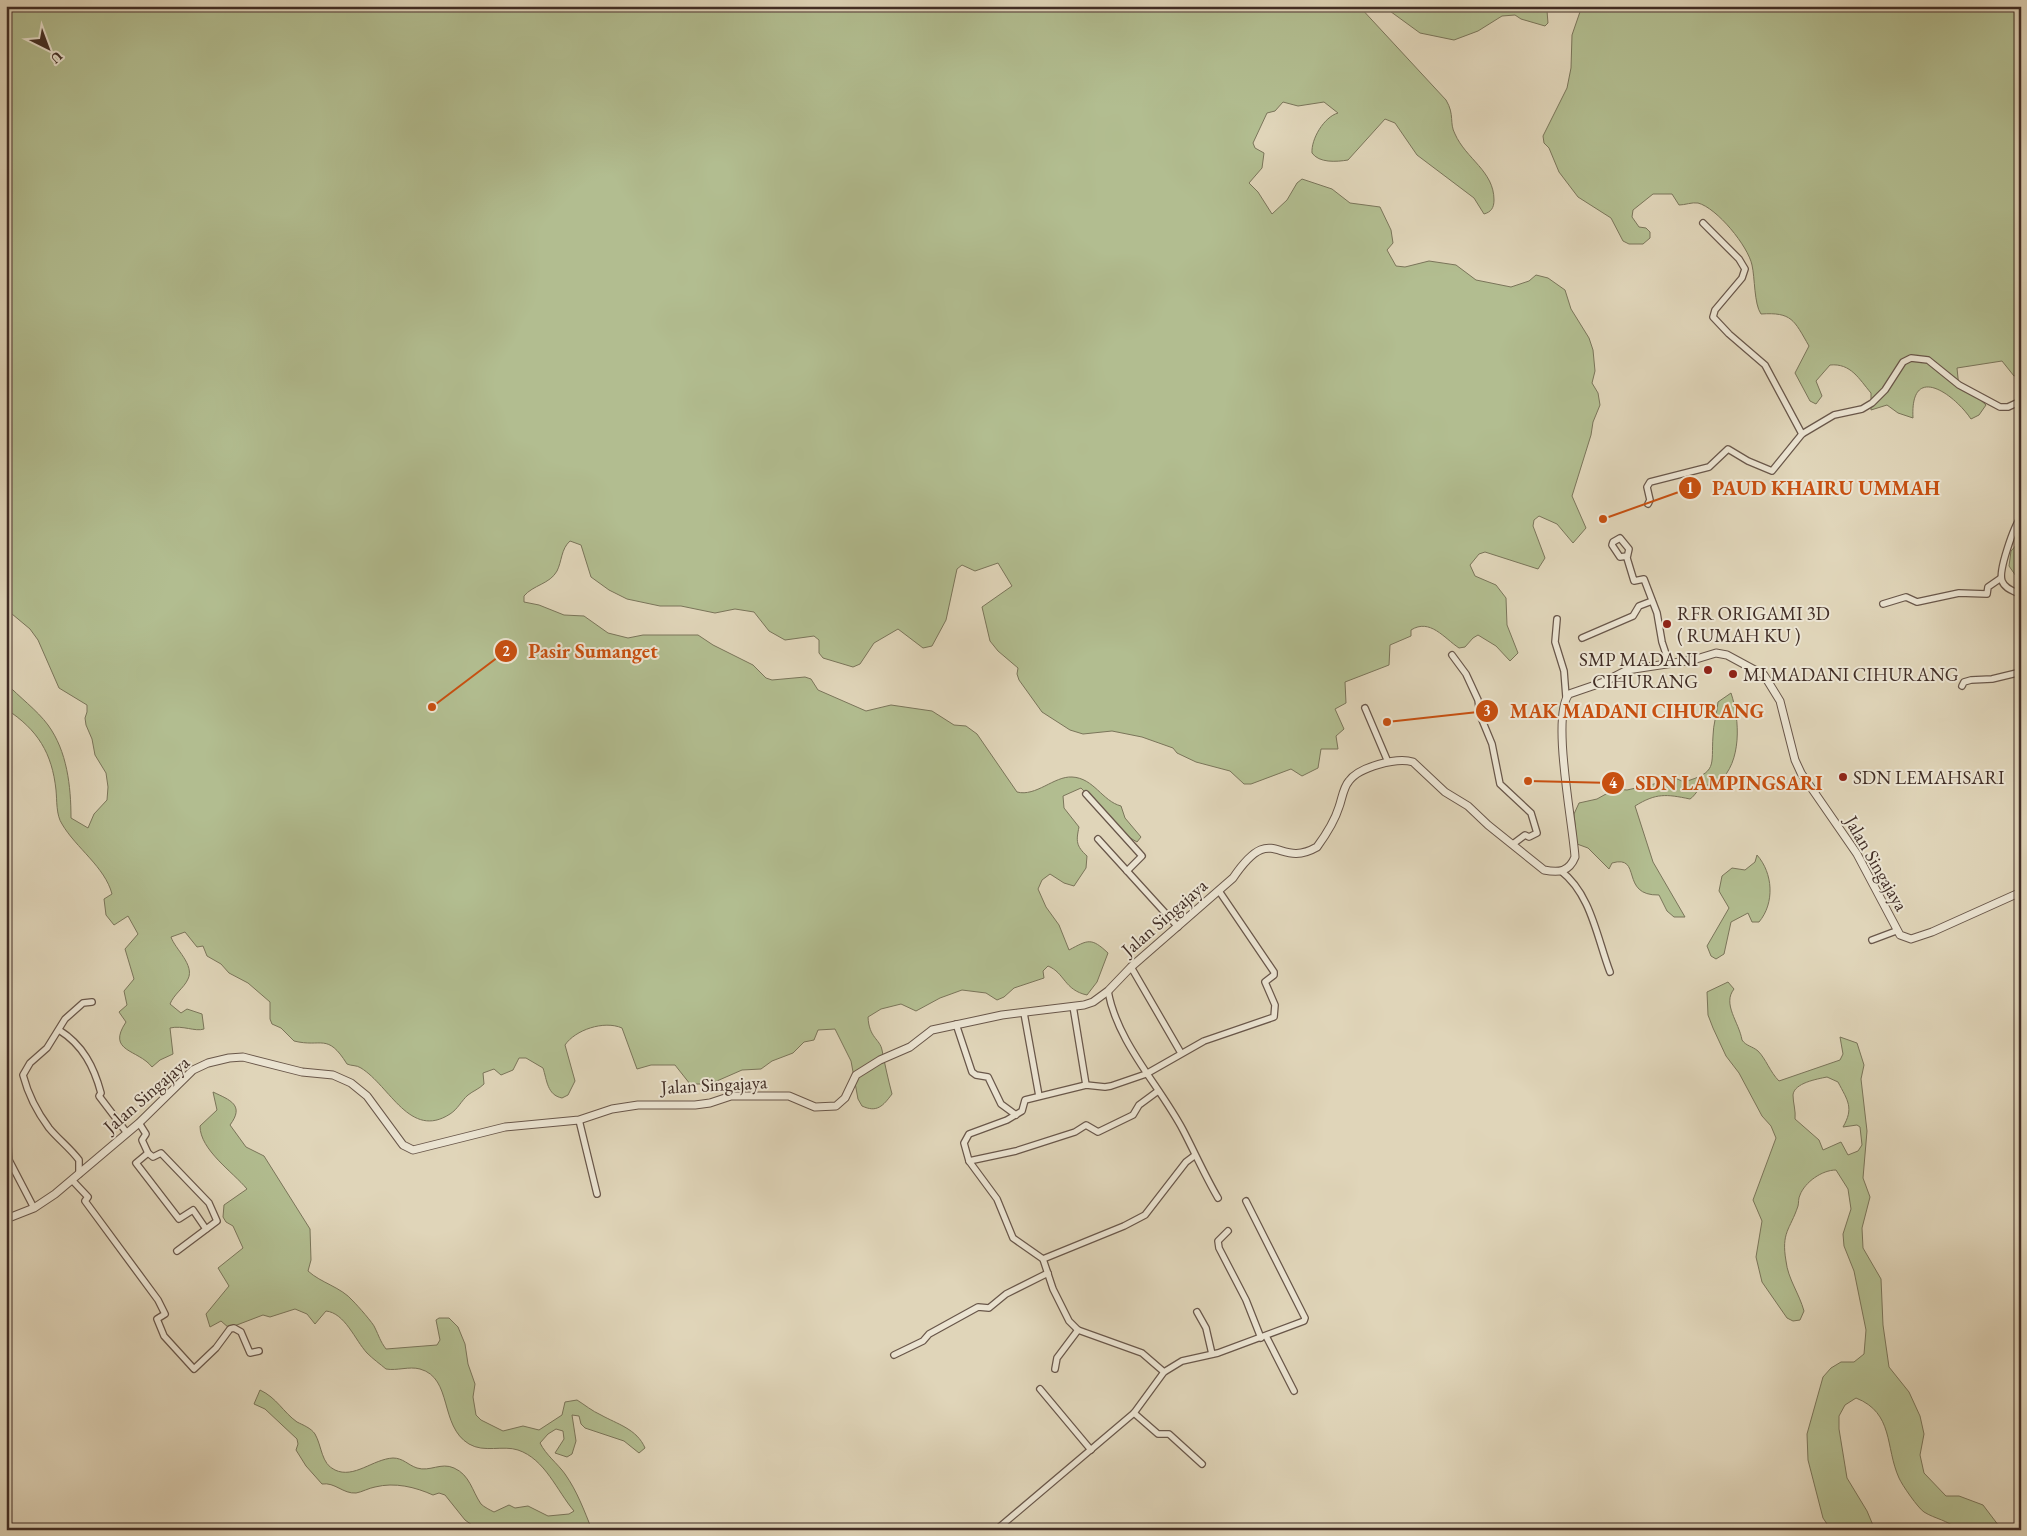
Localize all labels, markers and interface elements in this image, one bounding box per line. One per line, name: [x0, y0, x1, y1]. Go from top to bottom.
north arrow: [22, 22, 72, 72]
text: U: [46, 47, 67, 68]
callout: PAUD KHAIRU UMMAH: [1677, 470, 1950, 505]
text: PAUD KHAIRU UMMAH: [1712, 475, 1940, 501]
text: 1: [1686, 478, 1694, 497]
place label: RFR ORIGAMI 3D ( RUMAH KU ): [1677, 601, 1830, 648]
marker: RFR ORIGAMI 3D ( RUMAH KU ): [1661, 618, 1673, 630]
callout: Pasir Sumanget: [494, 634, 668, 669]
text: Pasir Sumanget: [528, 638, 658, 664]
text: 2: [502, 641, 510, 660]
place label: SMP MADANI CIHURANG: [1579, 647, 1699, 694]
place label: MI MADANI CIHURANG: [1743, 662, 1959, 687]
marker: SMP MADANI CIHURANG: [1702, 664, 1714, 676]
marker: MI MADANI CIHURANG: [1727, 668, 1739, 680]
callout: MAK MADANI CIHURANG: [1475, 694, 1774, 729]
text: MAK MADANI CIHURANG: [1510, 698, 1764, 724]
text: 3: [1483, 701, 1491, 720]
callout: SDN LAMPINGSARI: [1600, 765, 1832, 800]
place label: SDN LEMAHSARI: [1853, 765, 2005, 790]
text: SDN LAMPINGSARI: [1635, 770, 1823, 796]
marker: SDN LEMAHSARI: [1837, 771, 1849, 783]
text: 4: [1609, 773, 1618, 792]
street label: Jalan Singajaya: [1838, 809, 1914, 916]
street label: Jalan Singajaya: [1114, 873, 1213, 963]
street label: Jalan Singajaya: [96, 1050, 195, 1140]
street label: Jalan Singajaya: [658, 1069, 768, 1100]

